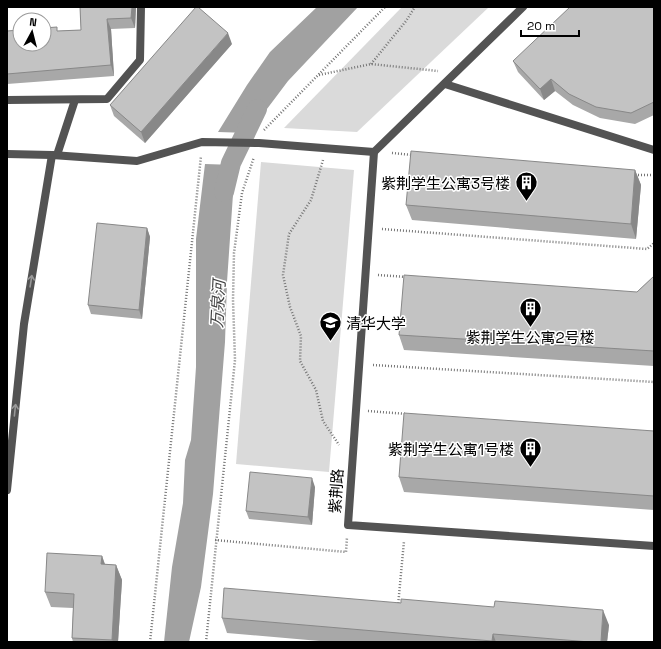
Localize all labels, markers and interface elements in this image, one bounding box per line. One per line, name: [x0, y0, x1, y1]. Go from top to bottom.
north arrow: [12, 12, 52, 52]
scale bar: [521, 12, 579, 38]
text: N: [29, 15, 38, 29]
text: 20 m: [527, 18, 555, 34]
building icon: 紫荆学生公寓3号楼: [513, 170, 539, 203]
place label: 紫荆学生公寓3号楼: [381, 174, 510, 193]
one-way arrow: [27, 275, 35, 288]
water label: 万泉河: [206, 276, 230, 329]
building icon: 紫荆学生公寓2号楼: [517, 295, 543, 328]
school or university icon: 清华大学: [317, 310, 343, 343]
place label: 清华大学: [346, 314, 406, 333]
place label: 紫荆学生公寓2号楼: [465, 328, 595, 347]
one-way arrow: [12, 404, 19, 417]
building icon: 紫荆学生公寓1号楼: [517, 436, 543, 469]
place label: 紫荆学生公寓1号楼: [388, 440, 514, 459]
street label: 紫荆路: [325, 468, 347, 514]

